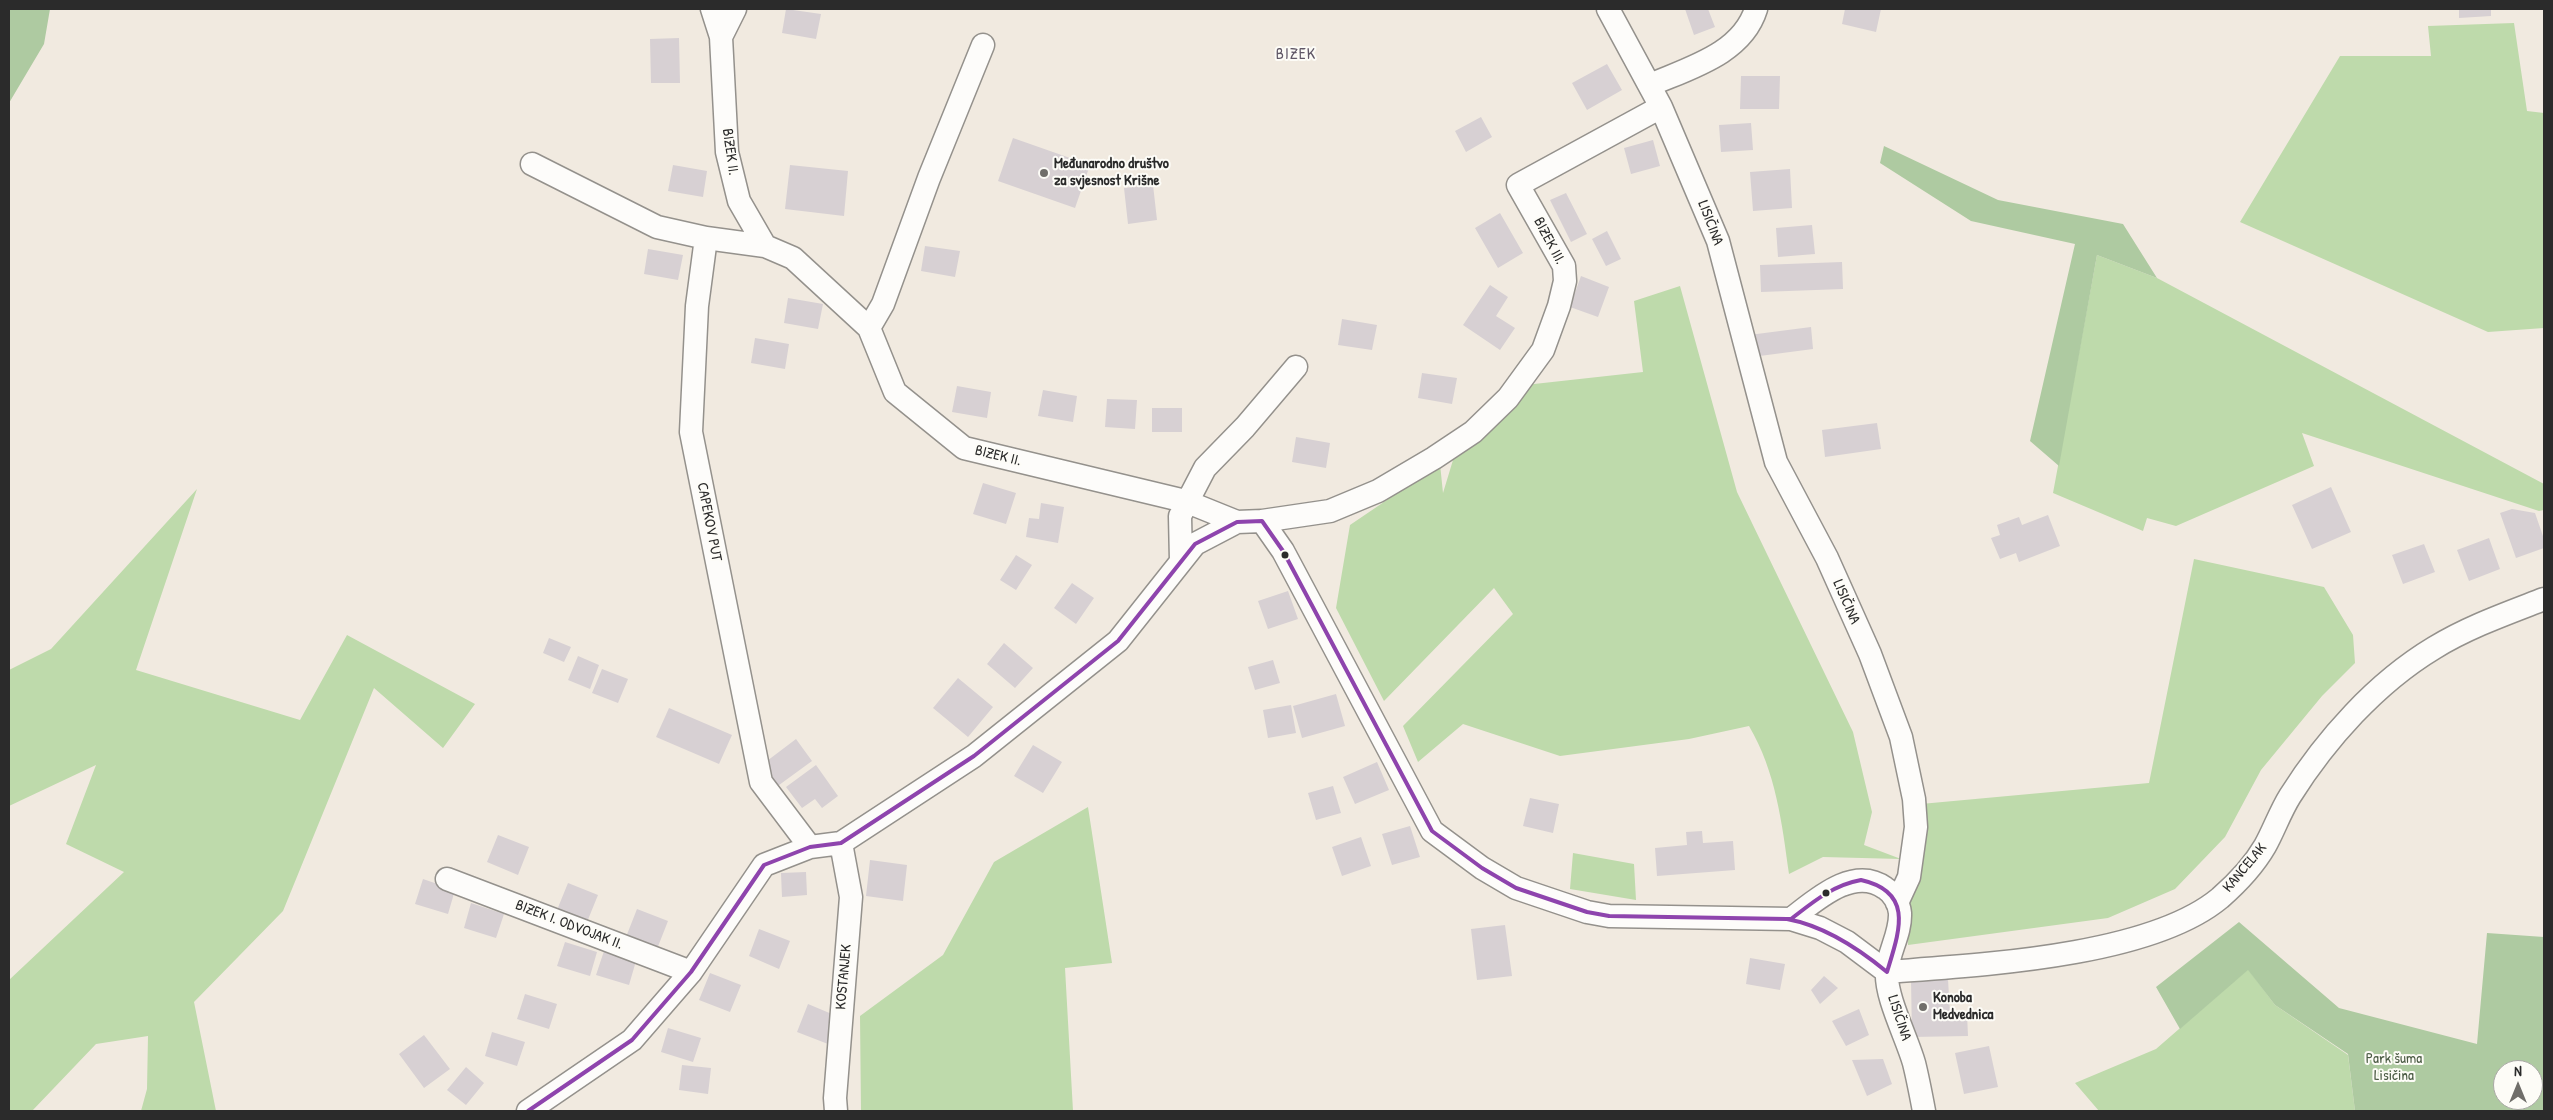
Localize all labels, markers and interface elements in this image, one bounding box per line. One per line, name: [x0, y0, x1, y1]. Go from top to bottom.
district label: BIZEK: [1275, 45, 1317, 65]
street label: BIZEK II.: [718, 128, 742, 176]
place label: Međunarodno društvo za svjesnost Krišne: [1054, 155, 1169, 190]
marker: Međunarodno društvo za svjesnost Krišne: [1038, 167, 1050, 179]
street label: LISIČINA: [1693, 198, 1727, 248]
street label: BIZEK III.: [1529, 215, 1569, 267]
street label: BIZEK II.: [973, 442, 1023, 470]
street label: CAPEKOV PUT: [693, 481, 725, 563]
unlabelled marker: [1280, 550, 1290, 560]
street label: LISIČINA: [1828, 577, 1864, 627]
street label: KANCELAK: [2219, 840, 2271, 896]
unlabelled marker: [1821, 888, 1831, 898]
street label: BIZEK I. ODVOJAK II.: [513, 896, 625, 954]
street label: KOSTANJEK: [832, 944, 856, 1010]
place label: Konoba Medvednica: [1933, 989, 1993, 1024]
street label: LISIČINA: [1883, 993, 1915, 1043]
marker: Konoba Medvednica: [1917, 1001, 1929, 1013]
park label: Park šuma Lisičina: [2366, 1050, 2422, 1085]
north arrow: [2493, 1060, 2543, 1110]
text: N: [2514, 1061, 2522, 1080]

